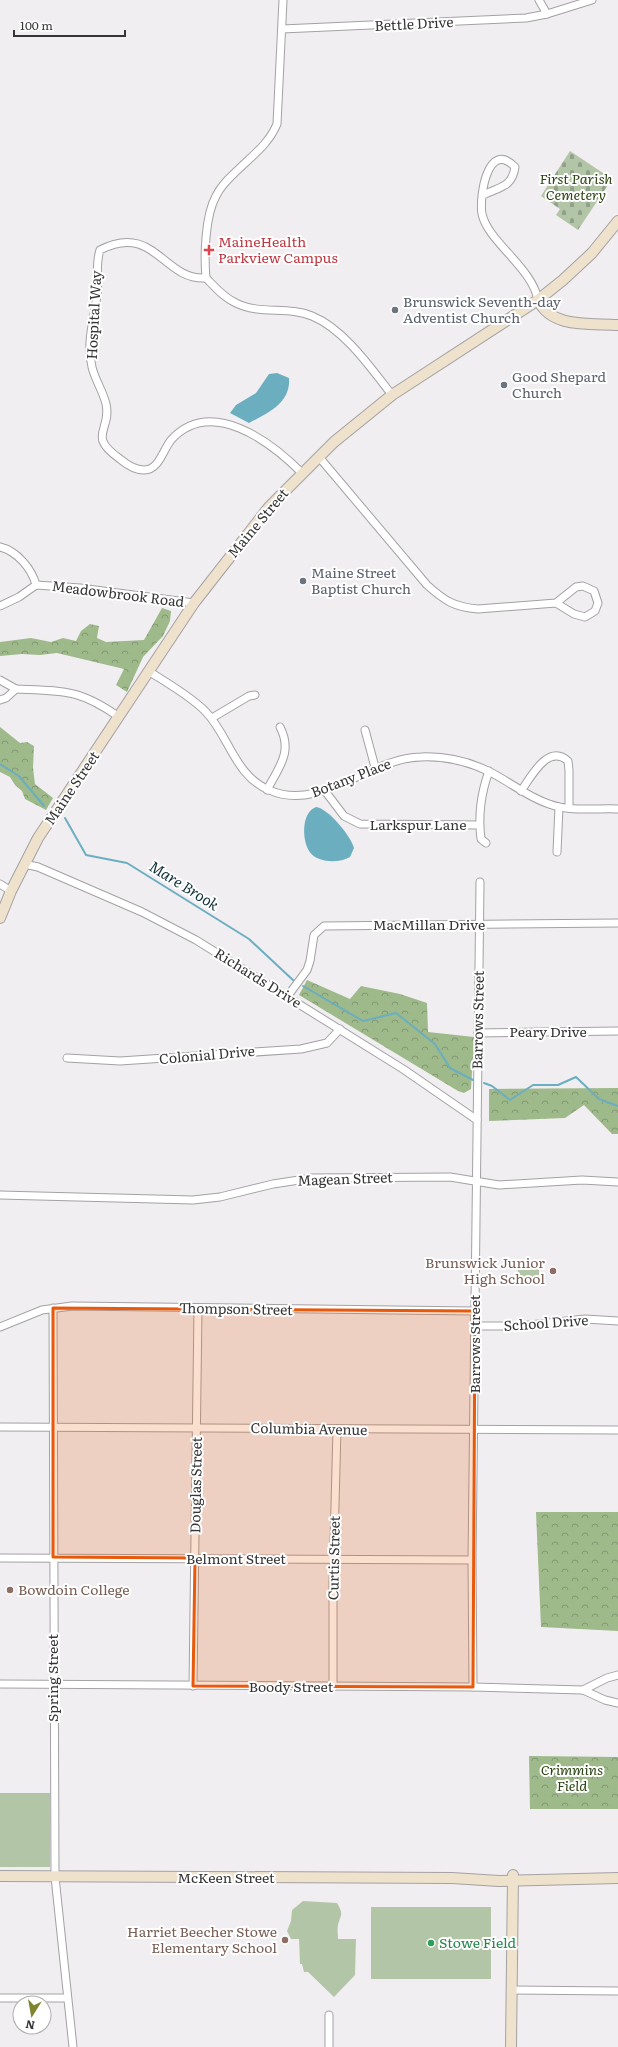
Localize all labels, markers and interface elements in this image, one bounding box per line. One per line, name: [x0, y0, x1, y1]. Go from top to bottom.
street label: Bettle Drive: [374, 11, 454, 35]
scale bar: [14, 12, 125, 38]
text: 100 m: [20, 16, 53, 34]
park label: First Parish Cemetery: [539, 168, 613, 204]
place label: MaineHealth Parkview Campus: [218, 231, 338, 267]
marker: MaineHealth Parkview Campus: [203, 244, 215, 256]
street label: Hospital Way: [81, 269, 105, 360]
place label: Brunswick Seventh-day Adventist Church: [403, 291, 562, 327]
marker: Brunswick Seventh-day Adventist Church: [390, 305, 400, 315]
place label: Good Shepard Church: [512, 366, 606, 402]
marker: Good Shepard Church: [499, 380, 509, 390]
street label: Maine Street: [222, 483, 293, 561]
place label: Maine Street Baptist Church: [311, 562, 411, 598]
street label: Meadowbrook Road: [51, 575, 186, 611]
marker: Maine Street Baptist Church: [298, 576, 308, 586]
street label: Maine Street: [39, 746, 103, 828]
street label: Botany Place: [308, 753, 394, 802]
street label: Larkspur Lane: [369, 814, 467, 834]
water label: Mare Brook: [145, 854, 225, 916]
street label: MacMillan Drive: [373, 914, 485, 934]
street label: Richards Drive: [211, 942, 306, 1012]
street label: Barrows Street: [466, 970, 488, 1070]
street label: Peary Drive: [509, 1021, 587, 1041]
street label: Colonial Drive: [158, 1040, 256, 1068]
street label: Magean Street: [297, 1166, 393, 1190]
place label: Brunswick Junior High School: [425, 1252, 545, 1288]
marker: Brunswick Junior High School: [548, 1266, 558, 1276]
street label: Barrows Street: [464, 1294, 484, 1393]
street label: Thompson Street: [179, 1297, 293, 1319]
street label: School Drive: [503, 1309, 589, 1335]
street label: Columbia Avenue: [250, 1417, 368, 1439]
street label: Douglas Street: [184, 1436, 206, 1533]
street label: Curtis Street: [322, 1515, 344, 1600]
street label: Belmont Street: [186, 1548, 286, 1568]
place label: Bowdoin College: [18, 1579, 130, 1599]
marker: Bowdoin College: [5, 1585, 15, 1595]
street label: Spring Street: [42, 1634, 62, 1722]
street label: Boody Street: [249, 1676, 334, 1696]
park label: Crimmins Field: [541, 1759, 603, 1795]
street label: McKeen Street: [177, 1867, 275, 1887]
place label: Harriet Beecher Stowe Elementary School: [127, 1921, 277, 1957]
place label: Stowe Field: [439, 1932, 517, 1952]
marker: Harriet Beecher Stowe Elementary School: [280, 1935, 290, 1945]
marker: Stowe Field: [426, 1938, 436, 1948]
north arrow: [12, 1995, 52, 2035]
text: N: [24, 2017, 36, 2035]

